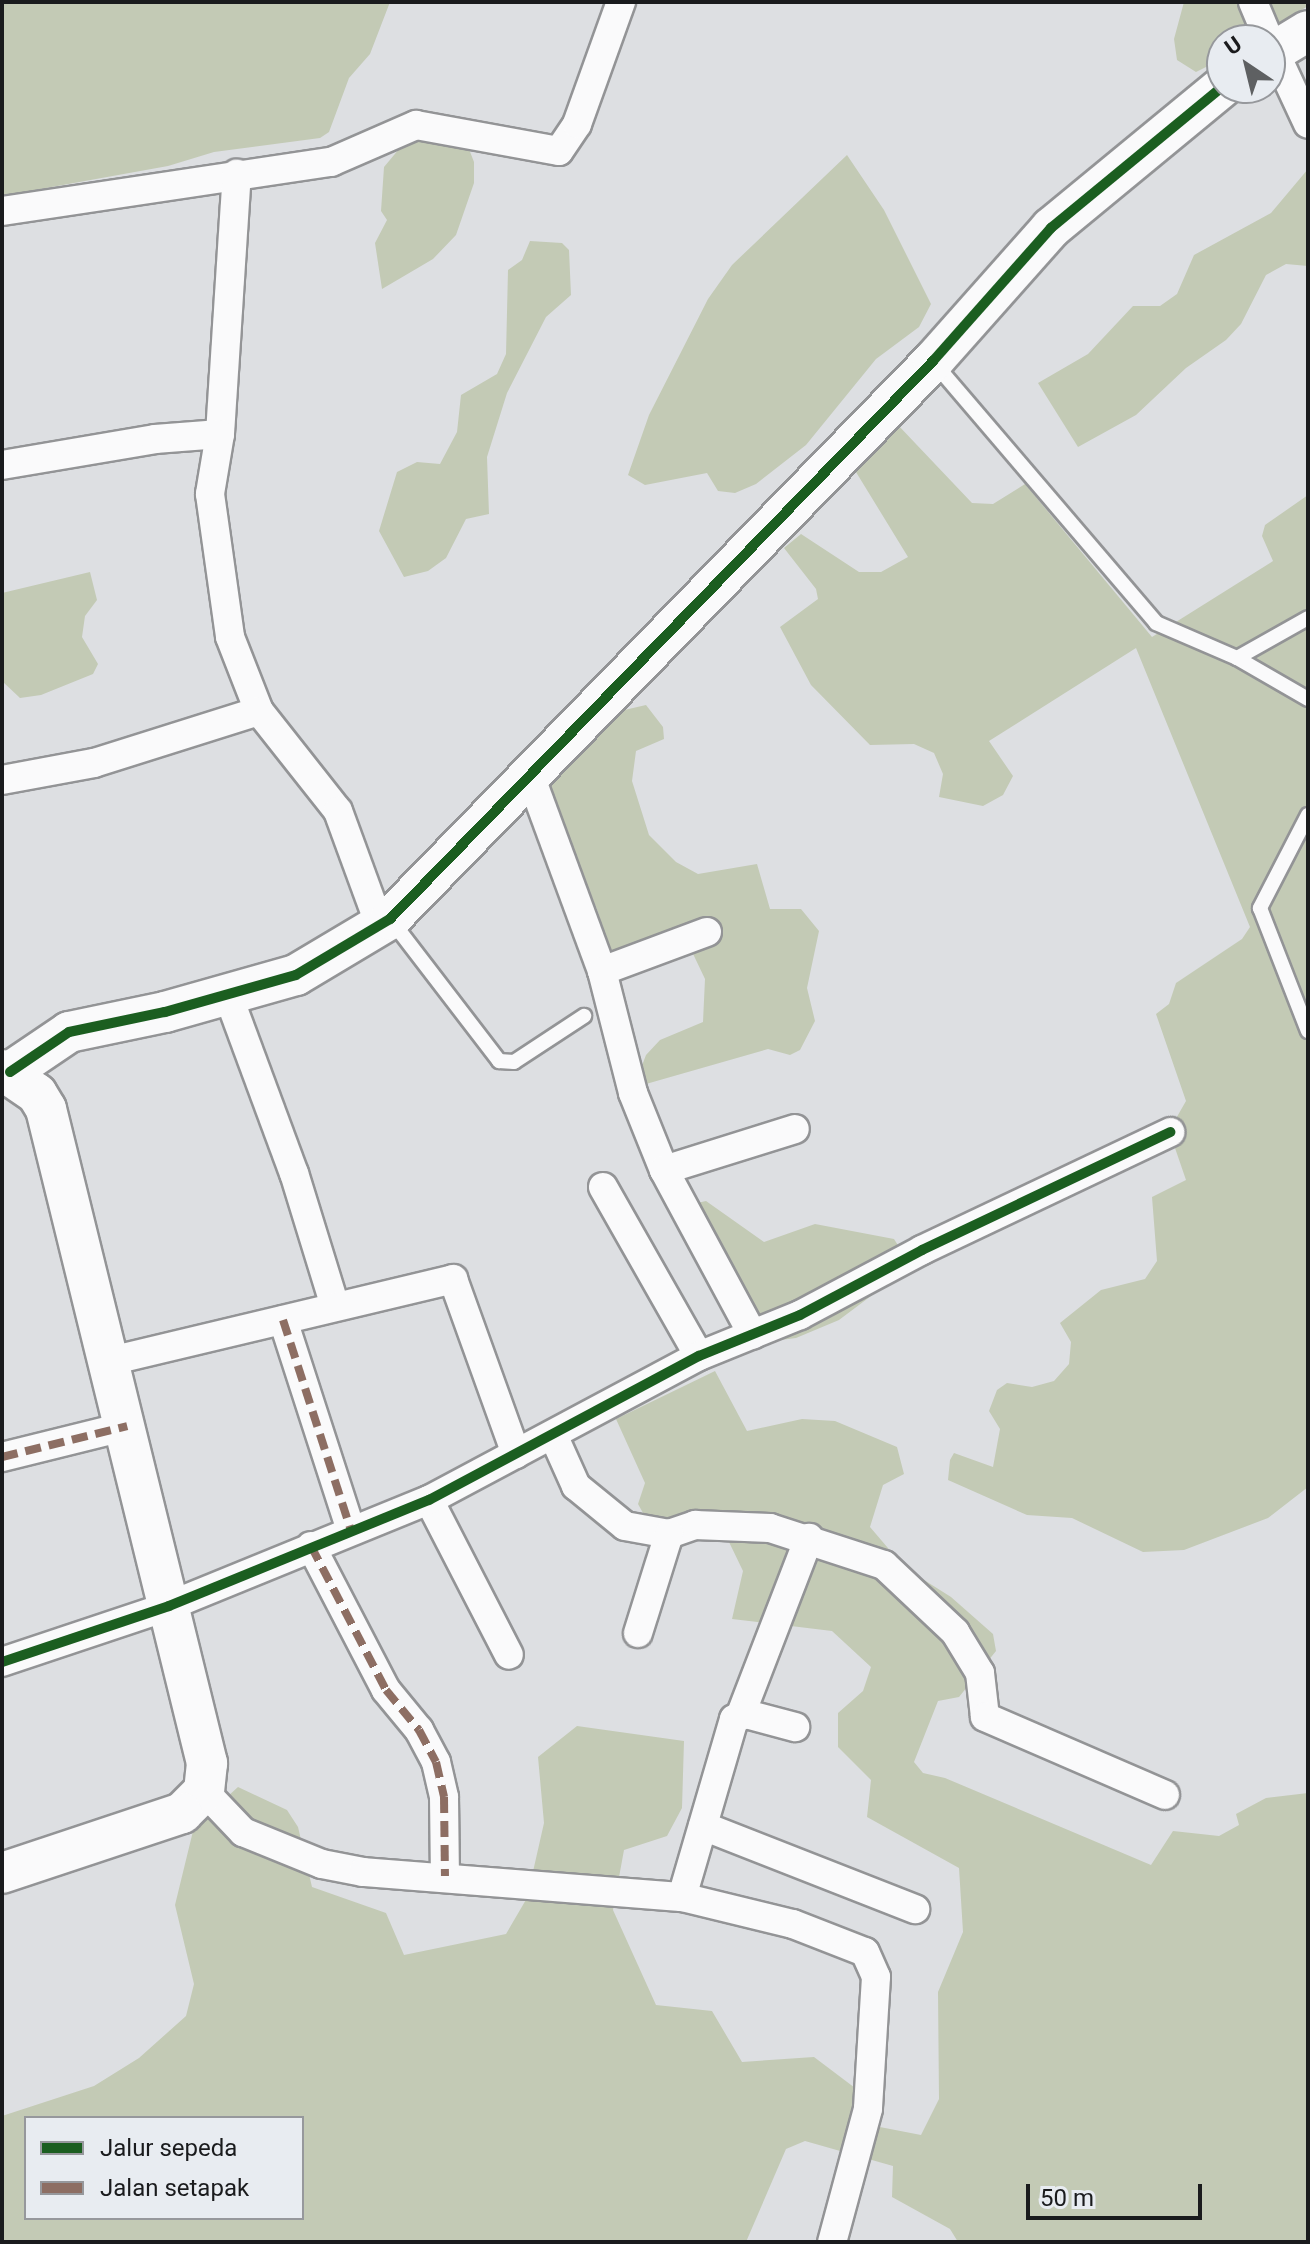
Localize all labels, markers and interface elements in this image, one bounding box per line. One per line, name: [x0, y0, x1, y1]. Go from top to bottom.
north arrow: [1206, 24, 1286, 104]
text: U: [1220, 31, 1246, 60]
legend: [24, 2116, 304, 2220]
text: Jalur sepeda: [100, 2134, 237, 2162]
scale bar: [1030, 2168, 1206, 2218]
text: Jalan setapak: [100, 2174, 249, 2202]
text: 50 m: [1040, 2184, 1094, 2212]

